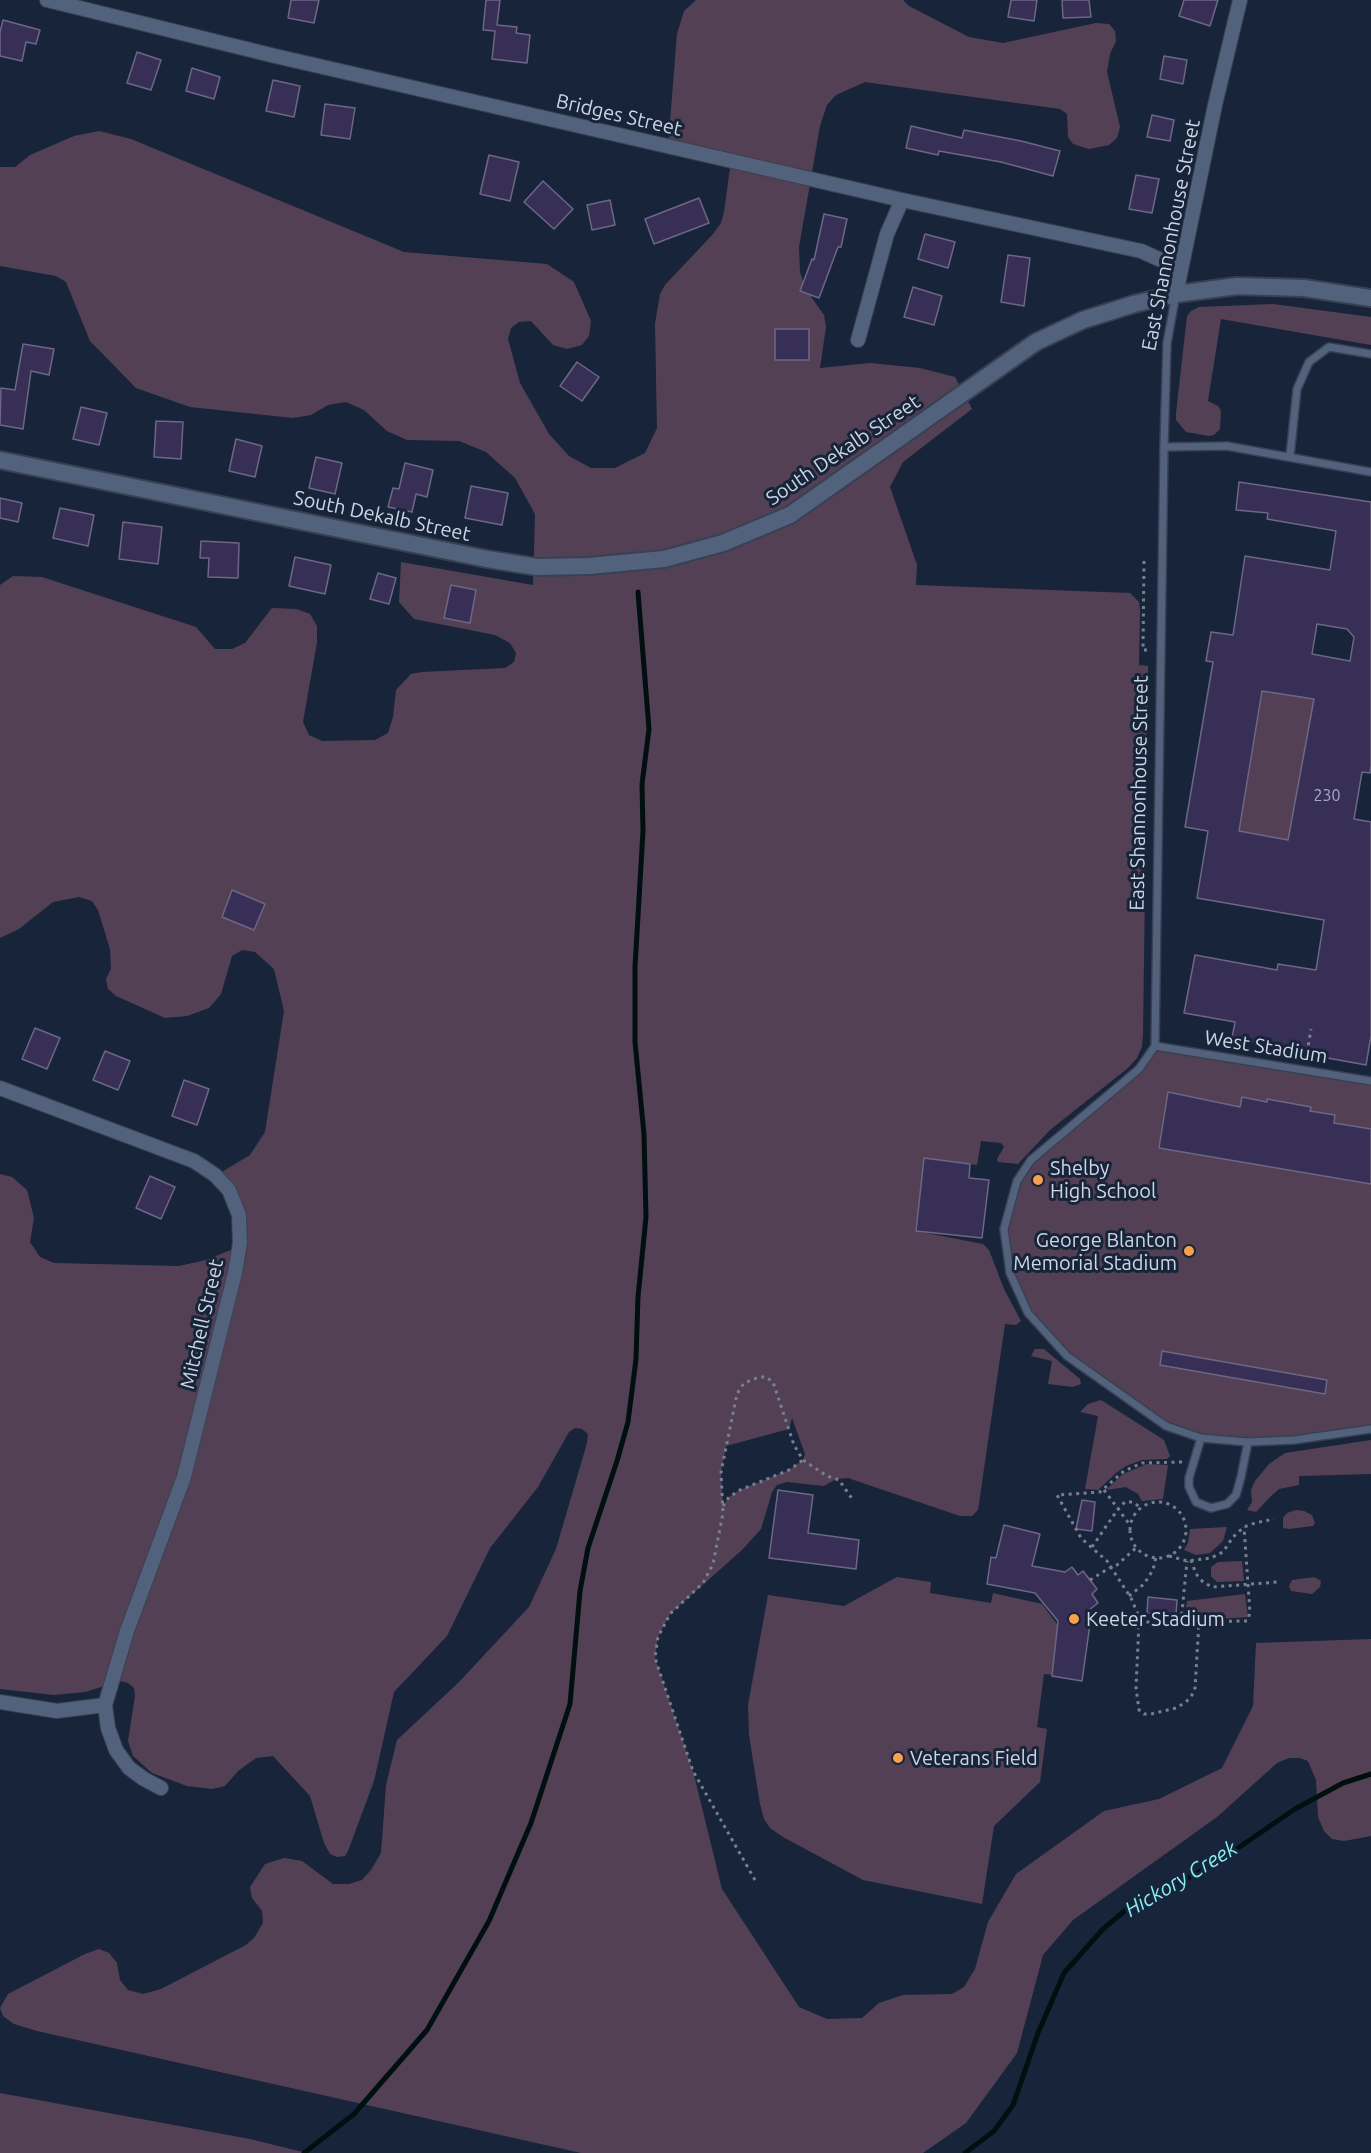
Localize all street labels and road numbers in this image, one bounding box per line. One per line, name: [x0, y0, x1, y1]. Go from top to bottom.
street label: Bridges Street: [554, 89, 684, 141]
street label: East Shannonhouse Street: [1137, 117, 1205, 353]
street label: South Dekalb Street: [762, 390, 924, 510]
street label: South Dekalb Street: [291, 486, 473, 546]
street label: East Shannonhouse Street: [1125, 675, 1153, 911]
street label: West Stadium: [1203, 1025, 1329, 1069]
street label: Mitchell Street: [175, 1257, 229, 1391]

